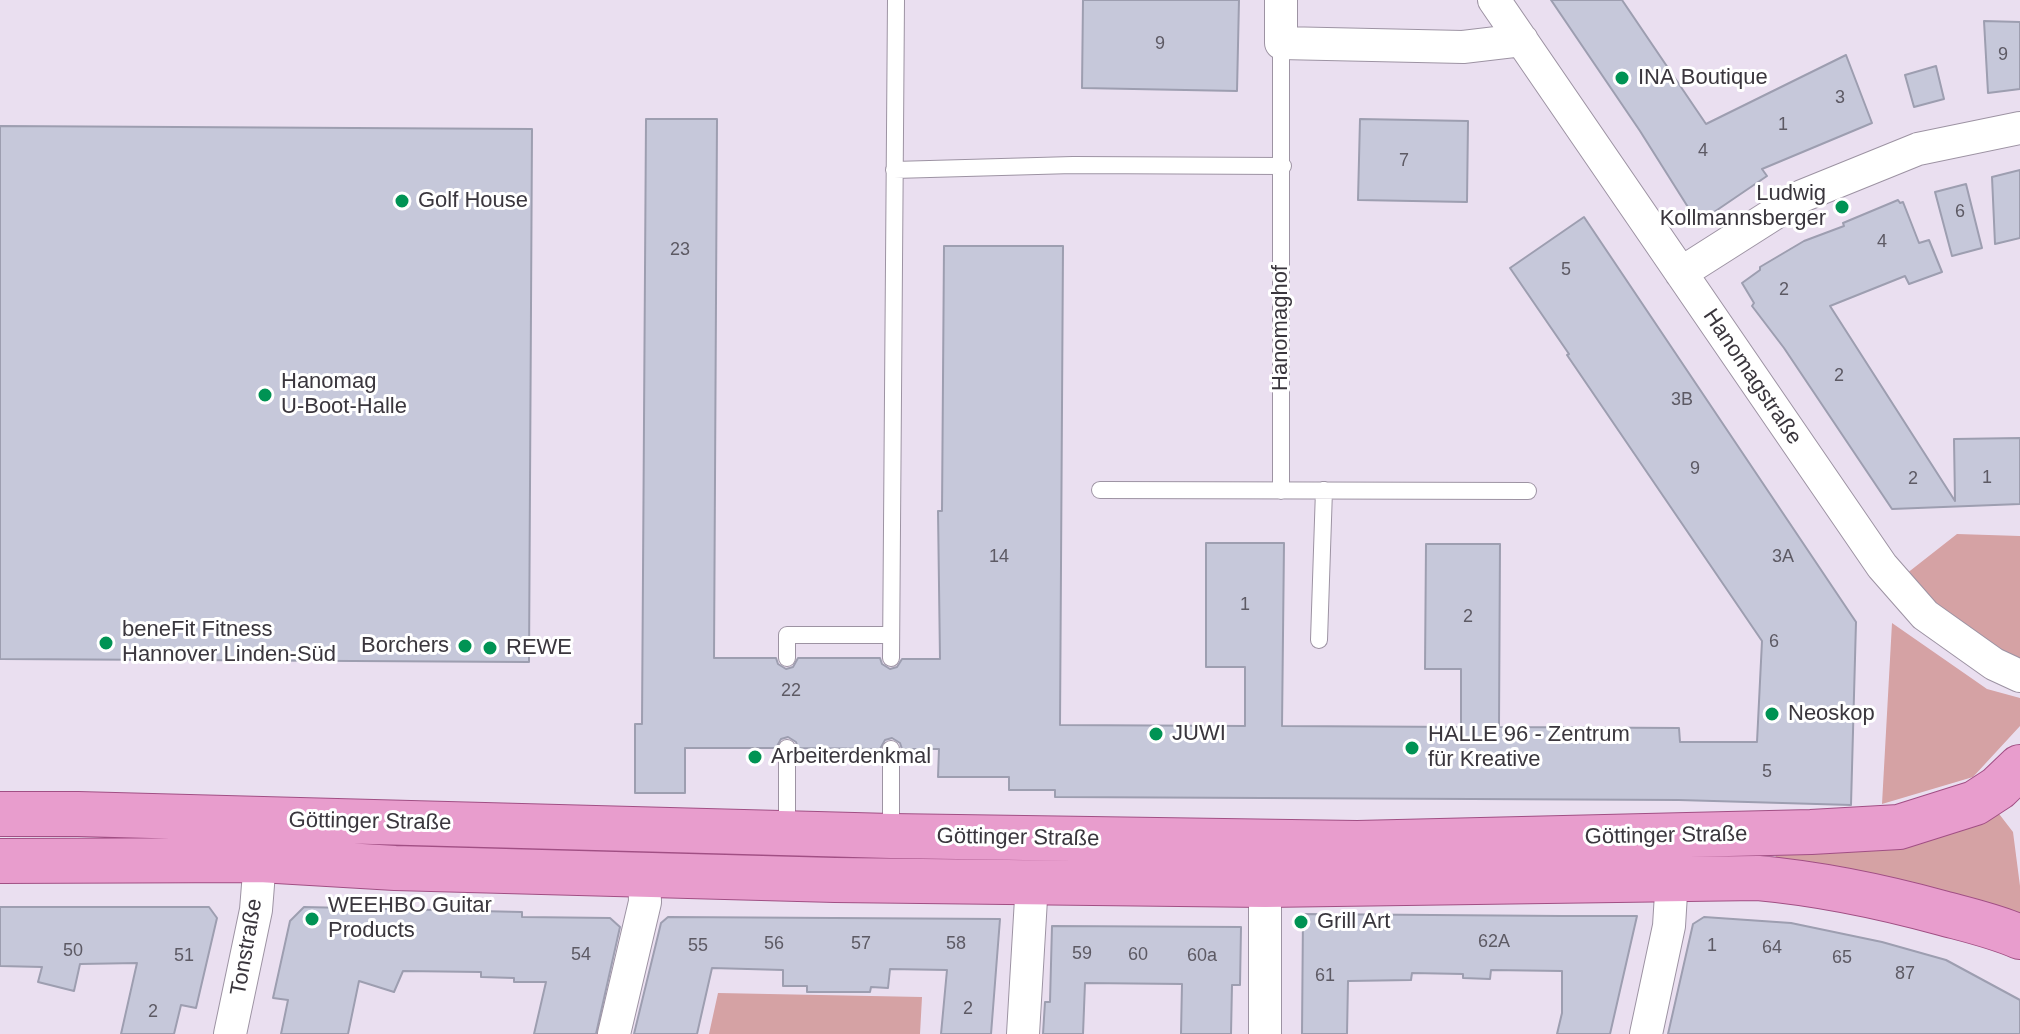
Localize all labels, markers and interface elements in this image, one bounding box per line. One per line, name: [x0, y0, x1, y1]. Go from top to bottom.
house number: 9: [1155, 33, 1165, 55]
house number: 9: [1998, 44, 2008, 66]
place label: INA Boutique: [1638, 65, 1768, 91]
marker: INA Boutique: [1613, 69, 1631, 87]
house number: 3: [1835, 87, 1845, 109]
house number: 1: [1778, 114, 1788, 136]
house number: 4: [1698, 140, 1708, 162]
house number: 7: [1399, 150, 1409, 172]
place label: Ludwig Kollmannsberger: [1660, 181, 1826, 232]
place label: Golf House: [418, 188, 528, 214]
marker: Golf House: [393, 192, 411, 210]
marker: Ludwig Kollmannsberger: [1833, 198, 1851, 216]
house number: 6: [1955, 201, 1965, 223]
house number: 4: [1877, 231, 1887, 253]
house number: 23: [670, 239, 690, 261]
house number: 5: [1561, 259, 1571, 281]
street label: Hanomaghof: [1268, 265, 1294, 391]
house number: 2: [1779, 279, 1789, 301]
street label: Hanomagstraße: [1697, 304, 1807, 450]
house number: 2: [1834, 365, 1844, 387]
place label: Hanomag U-Boot-Halle: [281, 369, 407, 420]
marker: Hanomag U-Boot-Halle: [256, 386, 274, 404]
house number: 3B: [1671, 389, 1693, 411]
house number: 9: [1690, 458, 1700, 480]
house number: 1: [1982, 467, 1992, 489]
house number: 2: [1908, 468, 1918, 490]
house number: 14: [989, 546, 1009, 568]
house number: 3A: [1772, 546, 1794, 568]
house number: 1: [1240, 594, 1250, 616]
house number: 2: [1463, 606, 1473, 628]
place label: beneFit Fitness Hannover Linden-Süd: [122, 617, 336, 668]
house number: 6: [1769, 631, 1779, 653]
place label: Borchers: [361, 633, 449, 659]
marker: beneFit Fitness Hannover Linden-Süd: [97, 634, 115, 652]
place label: REWE: [506, 635, 572, 661]
marker: Borchers: [456, 637, 474, 655]
marker: REWE: [481, 639, 499, 657]
house number: 22: [781, 680, 801, 702]
place label: Neoskop: [1788, 701, 1875, 727]
marker: Neoskop: [1763, 705, 1781, 723]
place label: JUWI: [1172, 721, 1226, 747]
place label: HALLE 96 - Zentrum für Kreative: [1428, 722, 1630, 774]
marker: JUWI: [1147, 725, 1165, 743]
marker: HALLE 96 - Zentrum für Kreative: [1403, 739, 1421, 757]
place label: Arbeiterdenkmal: [771, 744, 931, 770]
marker: Arbeiterdenkmal: [746, 748, 764, 766]
house number: 5: [1762, 761, 1772, 783]
street label: Göttinger Straße: [288, 807, 452, 837]
street label: Göttinger Straße: [1584, 821, 1748, 851]
street label: Göttinger Straße: [936, 823, 1100, 853]
place label: WEEHBO Guitar Products: [328, 893, 492, 944]
street label: Tonstraße: [226, 897, 268, 997]
place label: Grill Art: [1317, 909, 1390, 935]
marker: WEEHBO Guitar Products: [303, 910, 321, 928]
marker: Grill Art: [1292, 913, 1310, 931]
house number: 62A: [1478, 931, 1510, 953]
house number: 56: [764, 933, 784, 955]
house number: 57: [851, 933, 871, 955]
house number: 58: [946, 933, 966, 955]
house number: 55: [688, 935, 708, 957]
house number: 1: [1707, 935, 1717, 957]
house number: 64: [1762, 937, 1782, 959]
house number: 50: [63, 940, 83, 962]
house number: 59: [1072, 943, 1092, 965]
house number: 54: [571, 944, 591, 966]
house number: 60: [1128, 944, 1148, 966]
house number: 51: [174, 945, 194, 967]
house number: 60a: [1187, 945, 1217, 967]
house number: 65: [1832, 947, 1852, 969]
house number: 87: [1895, 963, 1915, 985]
house number: 61: [1315, 965, 1335, 987]
house number: 2: [963, 998, 973, 1020]
house number: 2: [148, 1001, 158, 1023]

